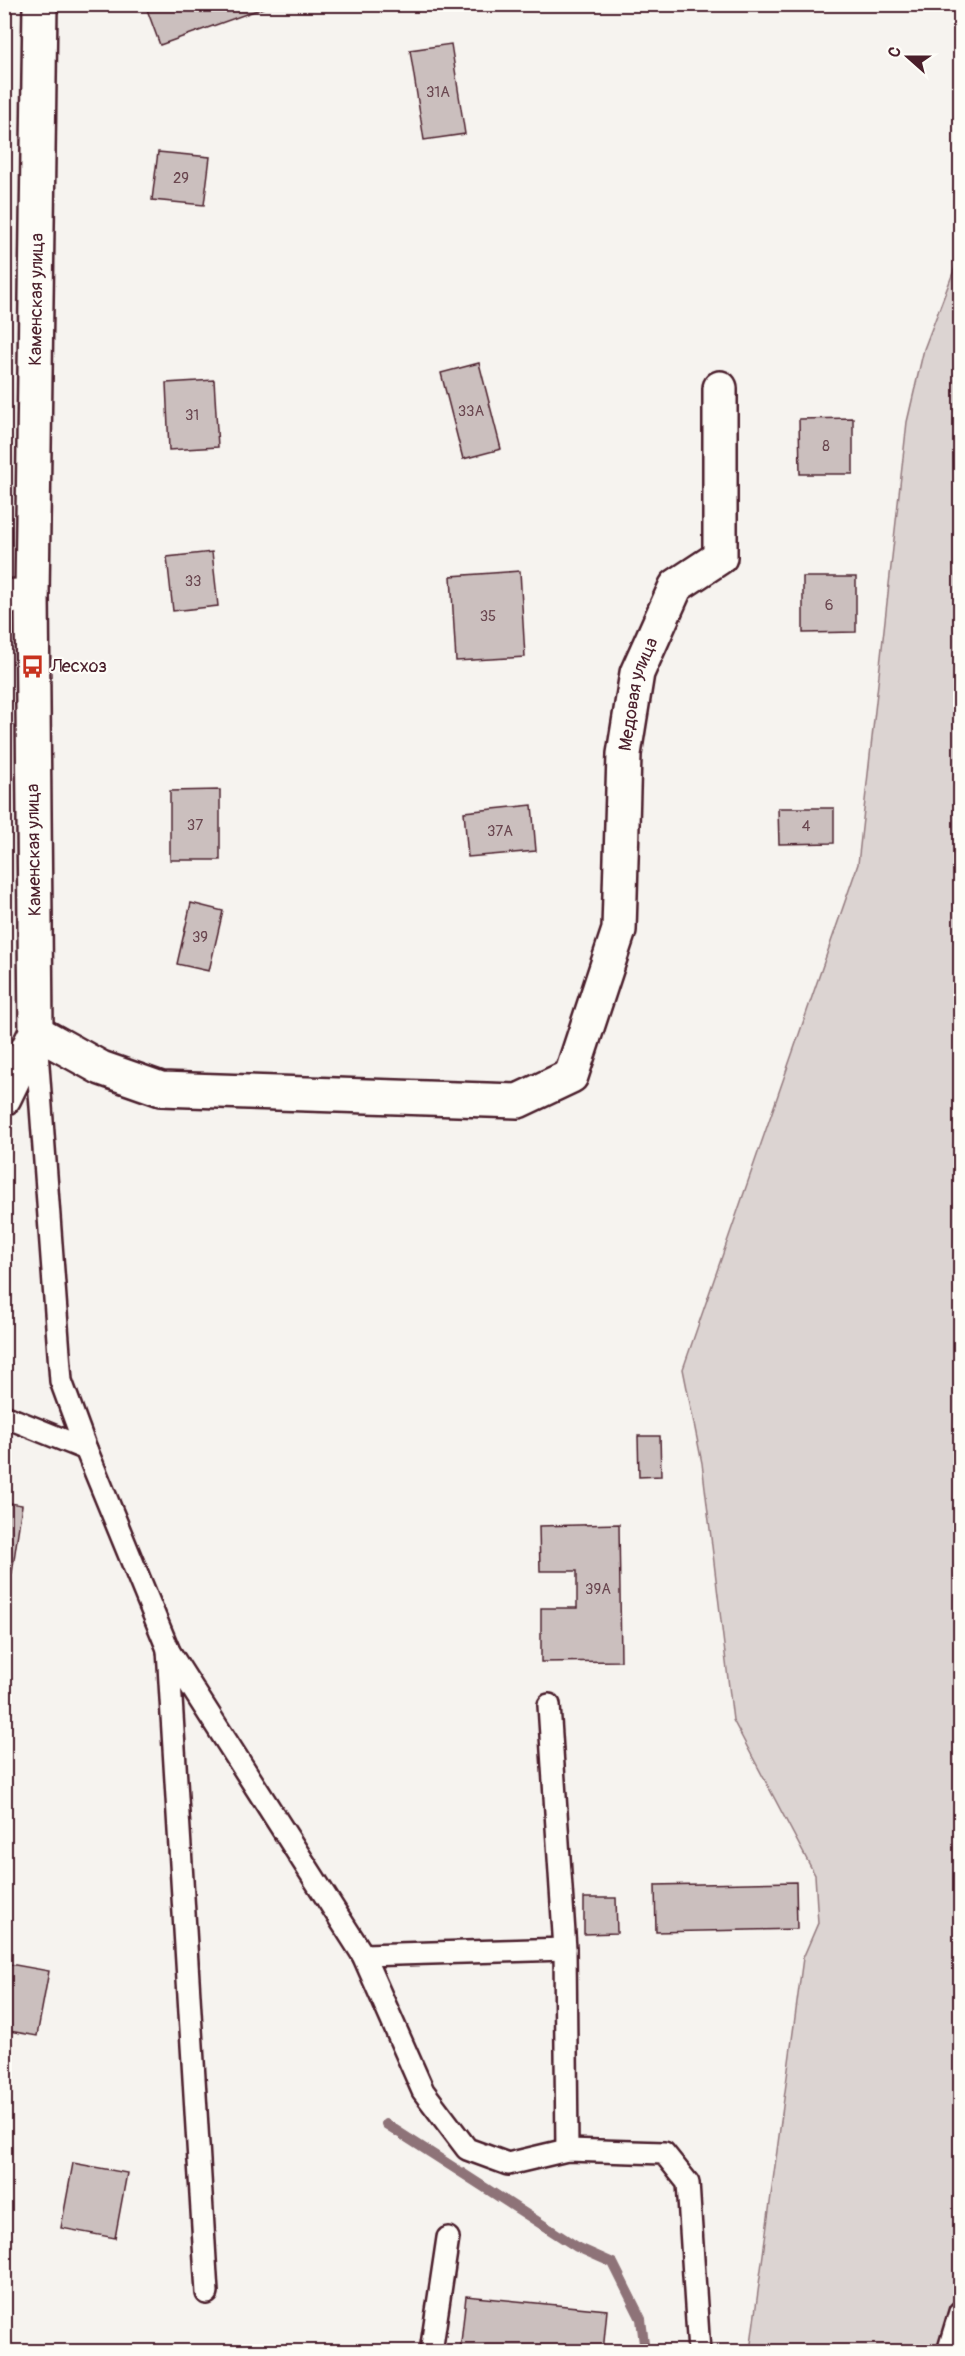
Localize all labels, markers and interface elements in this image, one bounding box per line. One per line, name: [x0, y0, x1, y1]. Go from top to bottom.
north arrow: [878, 27, 938, 87]
text: С: [884, 44, 906, 60]
house number: 31А: [426, 83, 450, 102]
house number: 29: [173, 169, 189, 188]
street label: Каменская улица: [24, 233, 48, 366]
house number: 33А: [458, 402, 484, 421]
house number: 31: [185, 406, 199, 425]
house number: 8: [822, 437, 830, 456]
house number: 33: [185, 572, 201, 591]
house number: 6: [825, 596, 833, 615]
house number: 35: [480, 607, 496, 626]
street label: Медовая улица: [613, 634, 663, 753]
bus stop icon: Лесхоз: [20, 653, 46, 679]
place label: Лесхоз: [50, 655, 107, 678]
street label: Каменская улица: [21, 784, 47, 916]
house number: 37: [187, 816, 203, 835]
house number: 4: [802, 817, 811, 836]
house number: 37А: [487, 822, 513, 841]
house number: 39: [192, 928, 208, 947]
house number: 39А: [585, 1580, 611, 1599]

